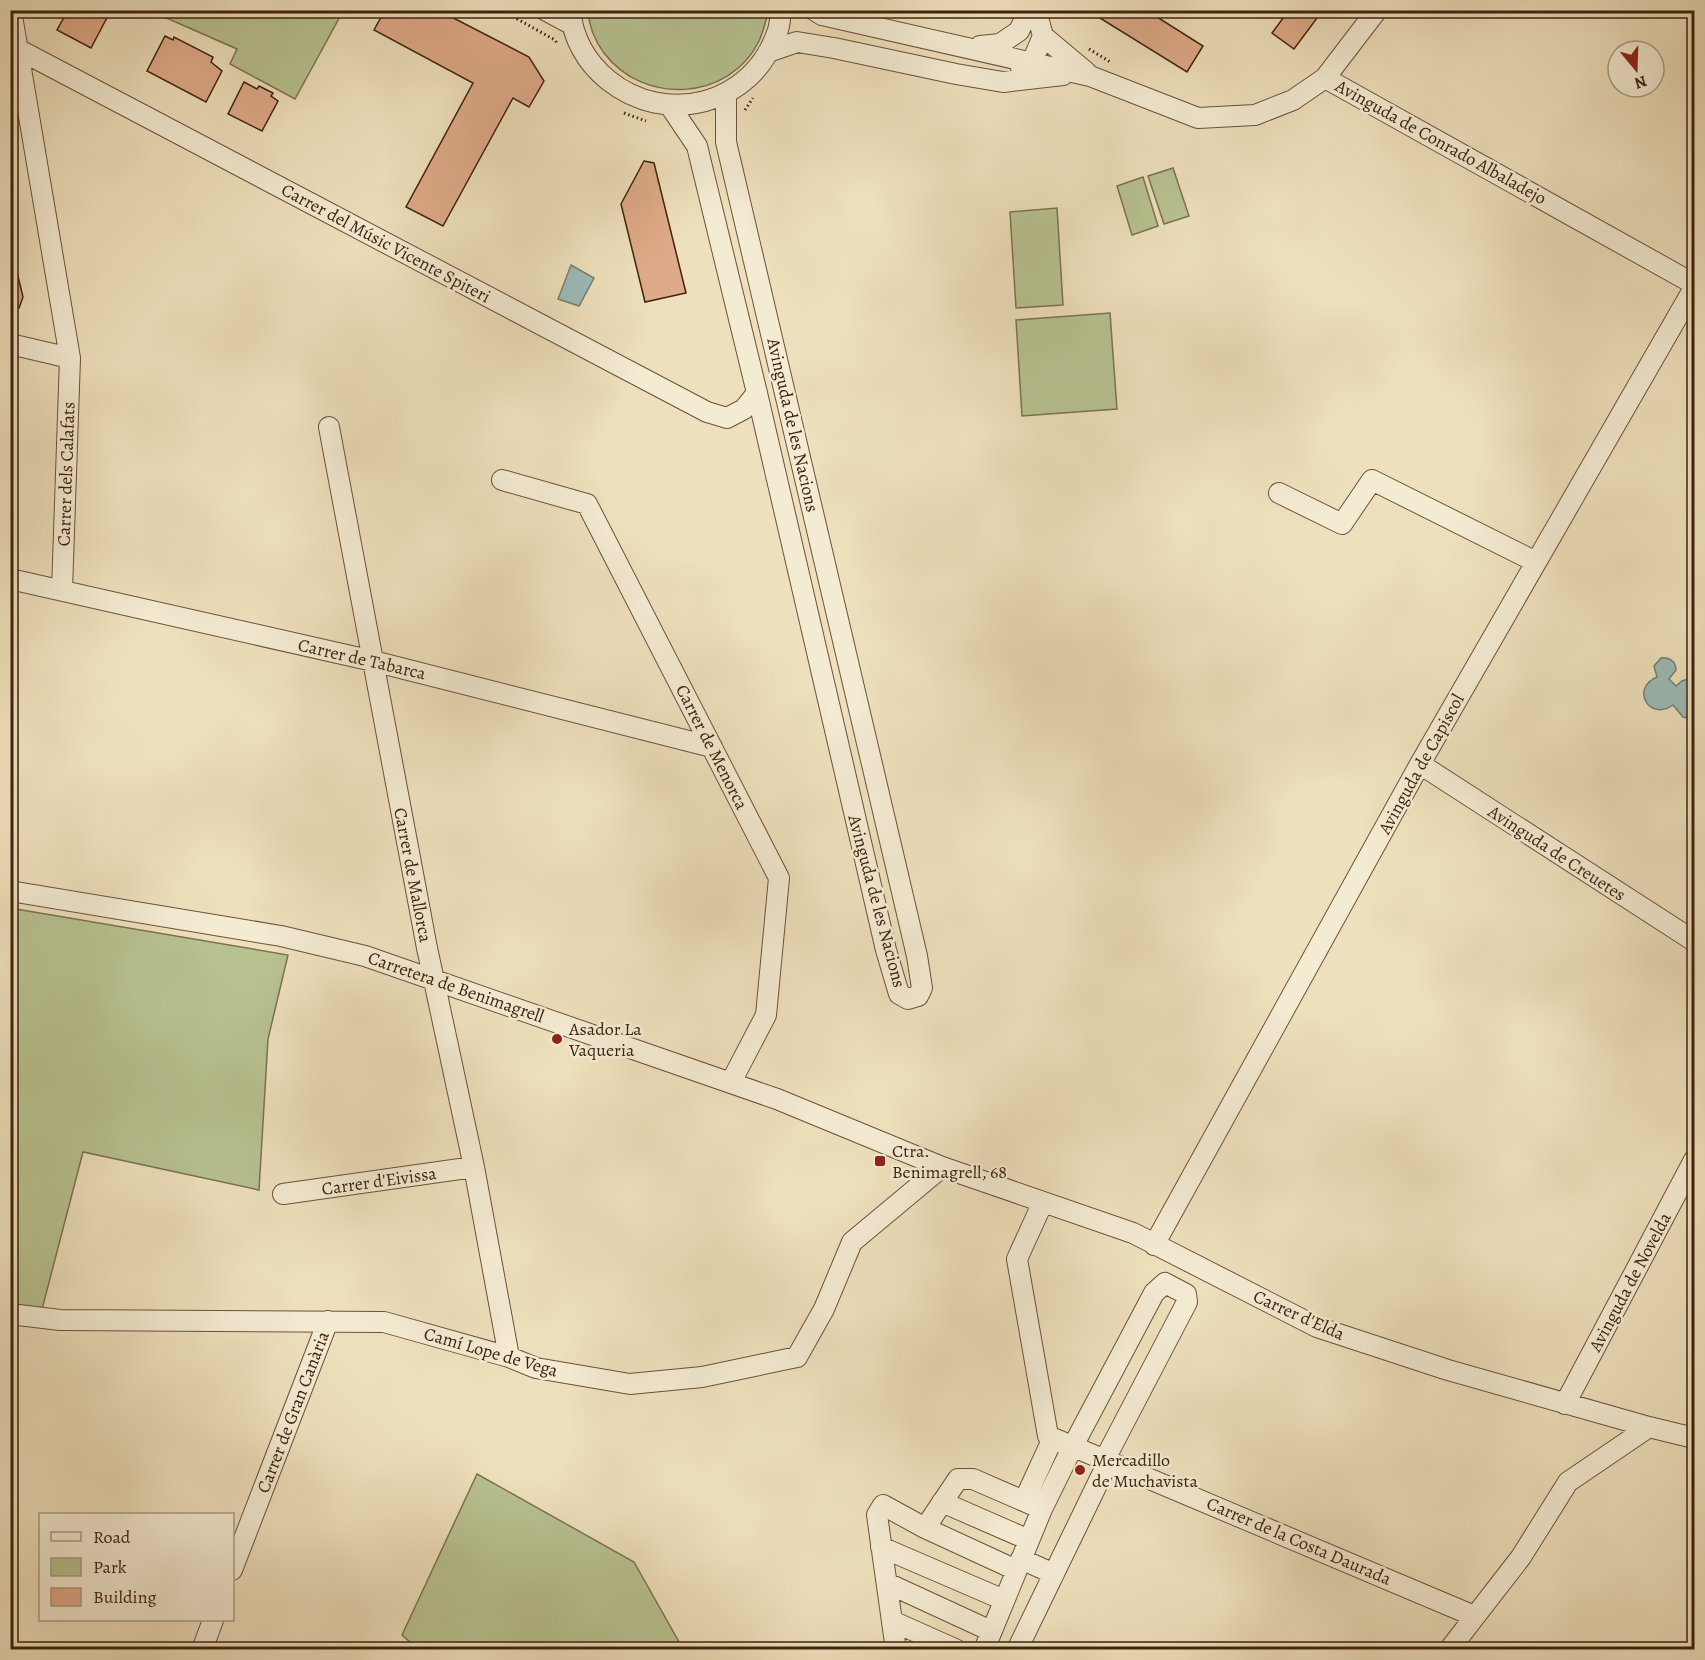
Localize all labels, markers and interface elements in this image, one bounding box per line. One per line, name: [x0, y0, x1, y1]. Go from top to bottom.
north arrow: [1606, 39, 1666, 99]
text: N: [1631, 70, 1650, 95]
street label: Avinguda de Conrado Albaladejo: [1330, 73, 1551, 210]
street label: Carrer del Músic Vicente Spiteri: [277, 178, 495, 308]
street label: Avinguda de les Nacions: [761, 335, 825, 514]
street label: Carrer dels Calafats: [51, 401, 81, 547]
street label: Carrer de Tabarca: [296, 633, 429, 686]
street label: Carrer de Menorca: [670, 680, 754, 814]
street label: Avinguda de Capiscol: [1372, 689, 1470, 839]
street label: Avinguda de Creuetes: [1483, 799, 1630, 906]
street label: Carrer de Mallorca: [388, 806, 438, 945]
street label: Avinguda de les Nacions: [842, 811, 912, 990]
street label: Carretera de Benimagrell: [365, 946, 548, 1029]
place label: Asador La Vaqueria: [568, 1017, 642, 1062]
marker: Asador La Vaqueria: [550, 1032, 564, 1046]
place label: Ctra. Benimagrell, 68: [892, 1139, 1007, 1184]
marker: Ctra. Benimagrell, 68: [873, 1154, 887, 1168]
street label: Carrer d'Eivissa: [320, 1161, 439, 1201]
street label: Avinguda de Novelda: [1583, 1208, 1677, 1357]
street label: Carrer d'Elda: [1249, 1284, 1349, 1346]
street label: Camí Lope de Vega: [421, 1321, 561, 1383]
street label: Carrer de Gran Canària: [251, 1327, 335, 1496]
place label: Mercadillo de Muchavista: [1092, 1448, 1198, 1493]
marker: Mercadillo de Muchavista: [1073, 1463, 1087, 1477]
street label: Carrer de la Costa Daurada: [1203, 1491, 1396, 1591]
legend: [39, 1513, 234, 1621]
text: Road: [93, 1525, 131, 1549]
text: Park: [93, 1555, 127, 1579]
text: Building: [93, 1585, 157, 1609]

